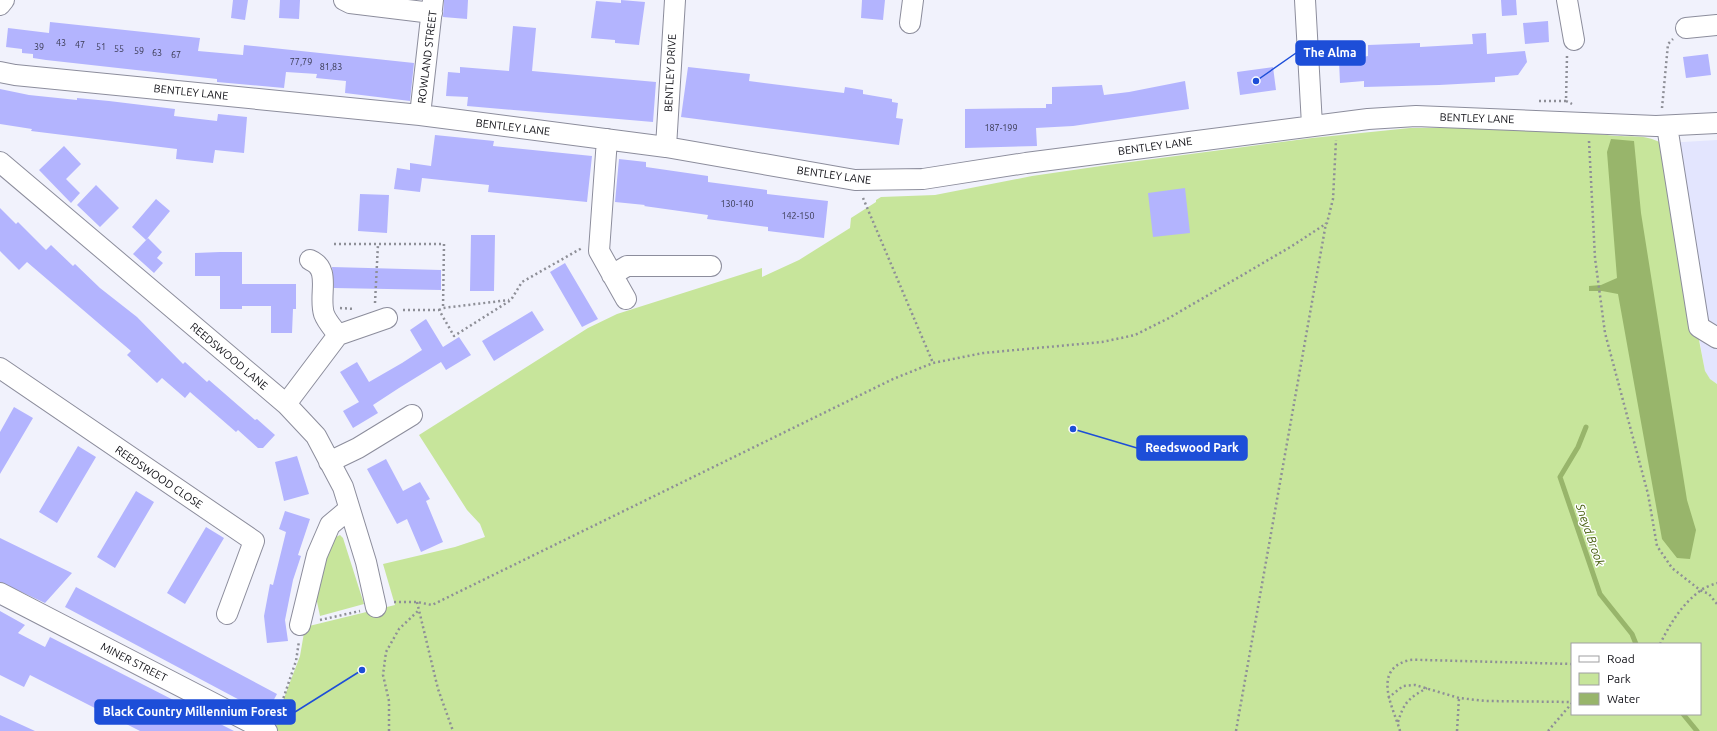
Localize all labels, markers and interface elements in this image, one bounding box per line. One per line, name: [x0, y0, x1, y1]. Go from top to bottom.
street label: ROWLAND STREET: [415, 10, 439, 104]
street label: BENTLEY DRIVE: [662, 34, 678, 112]
house number: 43: [56, 38, 66, 48]
house number: 47: [75, 40, 85, 50]
callout: The Alma: [1296, 41, 1365, 65]
house number: 39: [34, 42, 44, 52]
house number: 51: [96, 42, 106, 52]
house number: 55: [114, 44, 124, 54]
house number: 59: [134, 46, 144, 56]
text: The Alma: [1304, 46, 1356, 59]
house number: 63: [152, 48, 162, 58]
house number: 67: [171, 50, 181, 60]
house number: 77,79: [290, 57, 312, 67]
house number: 81,83: [320, 62, 342, 72]
street label: BENTLEY LANE: [153, 82, 229, 102]
street label: BENTLEY LANE: [1439, 111, 1515, 125]
street label: BENTLEY LANE: [475, 116, 551, 138]
house number: 187-199: [984, 123, 1018, 133]
street label: BENTLEY LANE: [1117, 135, 1193, 157]
street label: BENTLEY LANE: [796, 164, 872, 186]
house number: 130-140: [720, 199, 754, 209]
house number: 142-150: [781, 211, 815, 221]
street label: REEDSWOOD LANE: [188, 320, 270, 392]
callout: Reedswood Park: [1137, 436, 1247, 460]
text: Reedswood Park: [1145, 441, 1239, 454]
street label: REEDSWOOD CLOSE: [113, 443, 205, 511]
water label: Sneyd Brook: [1573, 501, 1607, 568]
street label: MINER STREET: [99, 640, 169, 684]
legend: [1571, 643, 1701, 715]
text: Road: [1607, 652, 1635, 665]
text: Park: [1607, 672, 1631, 685]
text: Water: [1607, 692, 1640, 705]
callout: Black Country Millennium Forest: [95, 700, 295, 724]
text: Black Country Millennium Forest: [103, 705, 287, 718]

